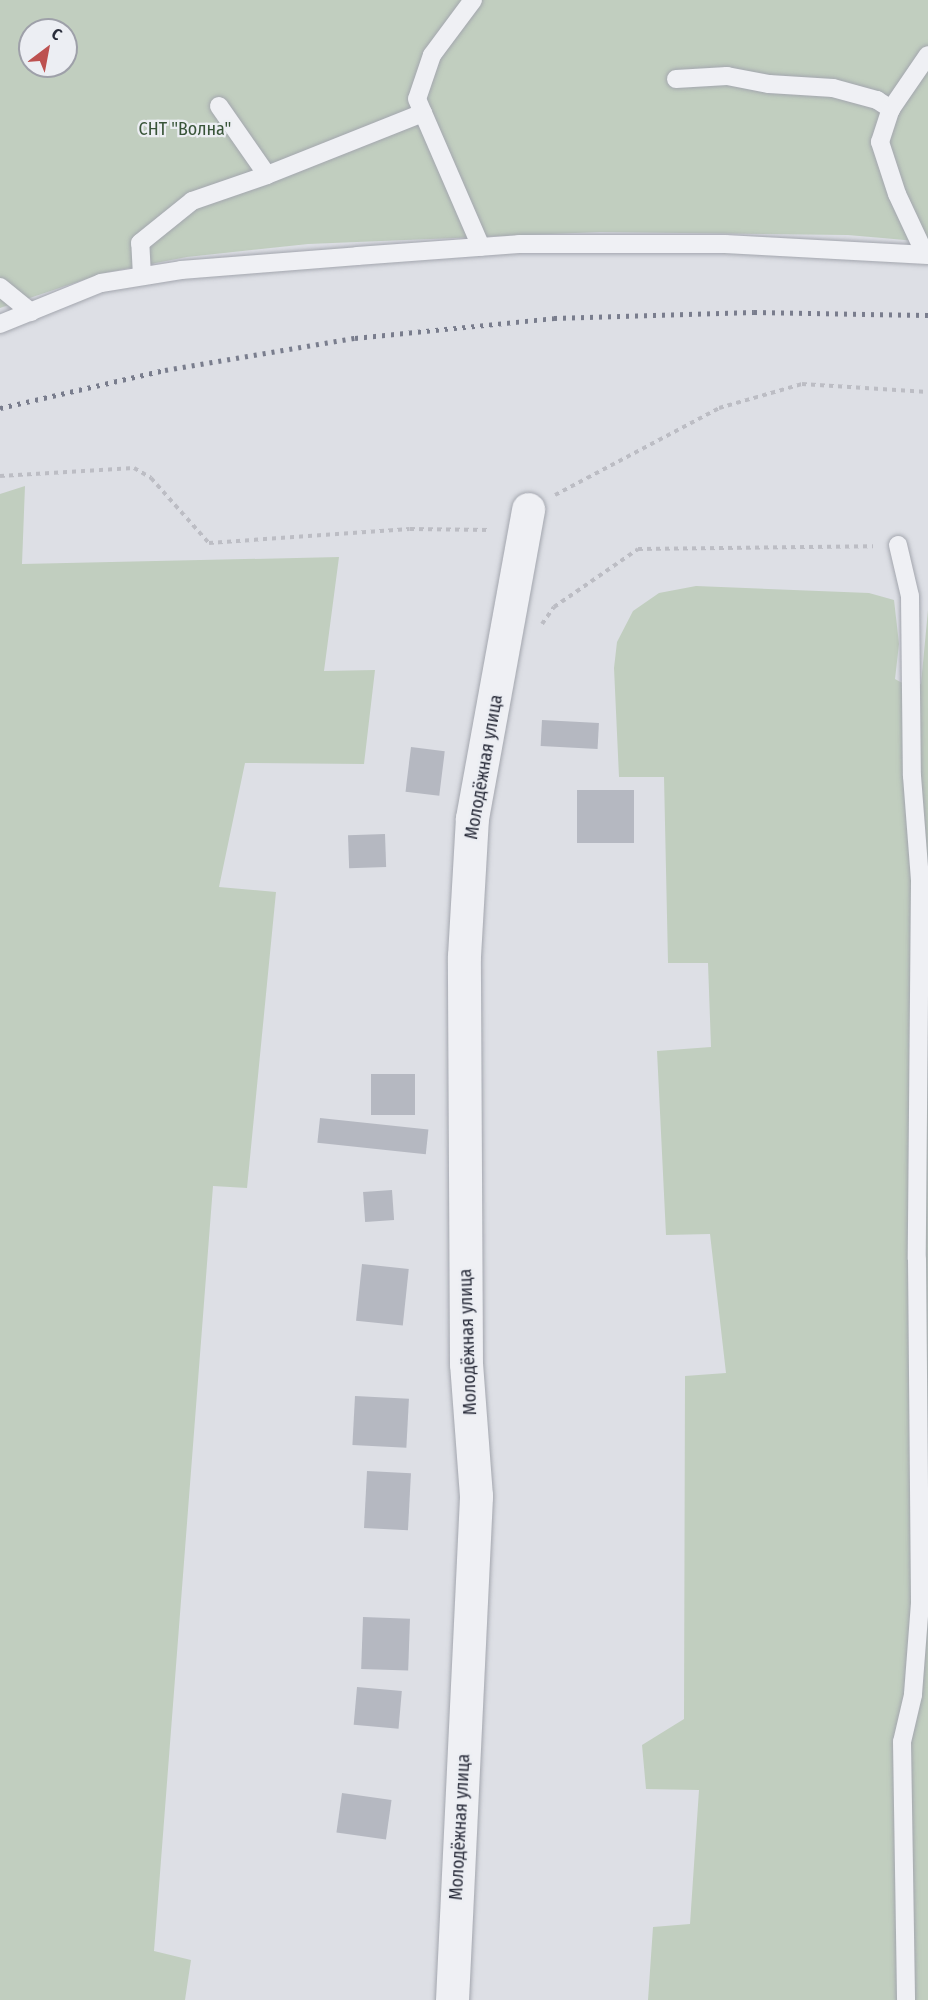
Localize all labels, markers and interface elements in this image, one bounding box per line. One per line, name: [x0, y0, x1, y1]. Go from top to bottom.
north arrow: [18, 18, 78, 78]
text: С: [48, 24, 65, 44]
park label: СНТ "Волна": [139, 118, 231, 140]
street label: Молодёжная улица: [461, 693, 507, 841]
street label: Молодёжная улица: [455, 1268, 481, 1416]
street label: Молодёжная улица: [445, 1753, 475, 1901]

